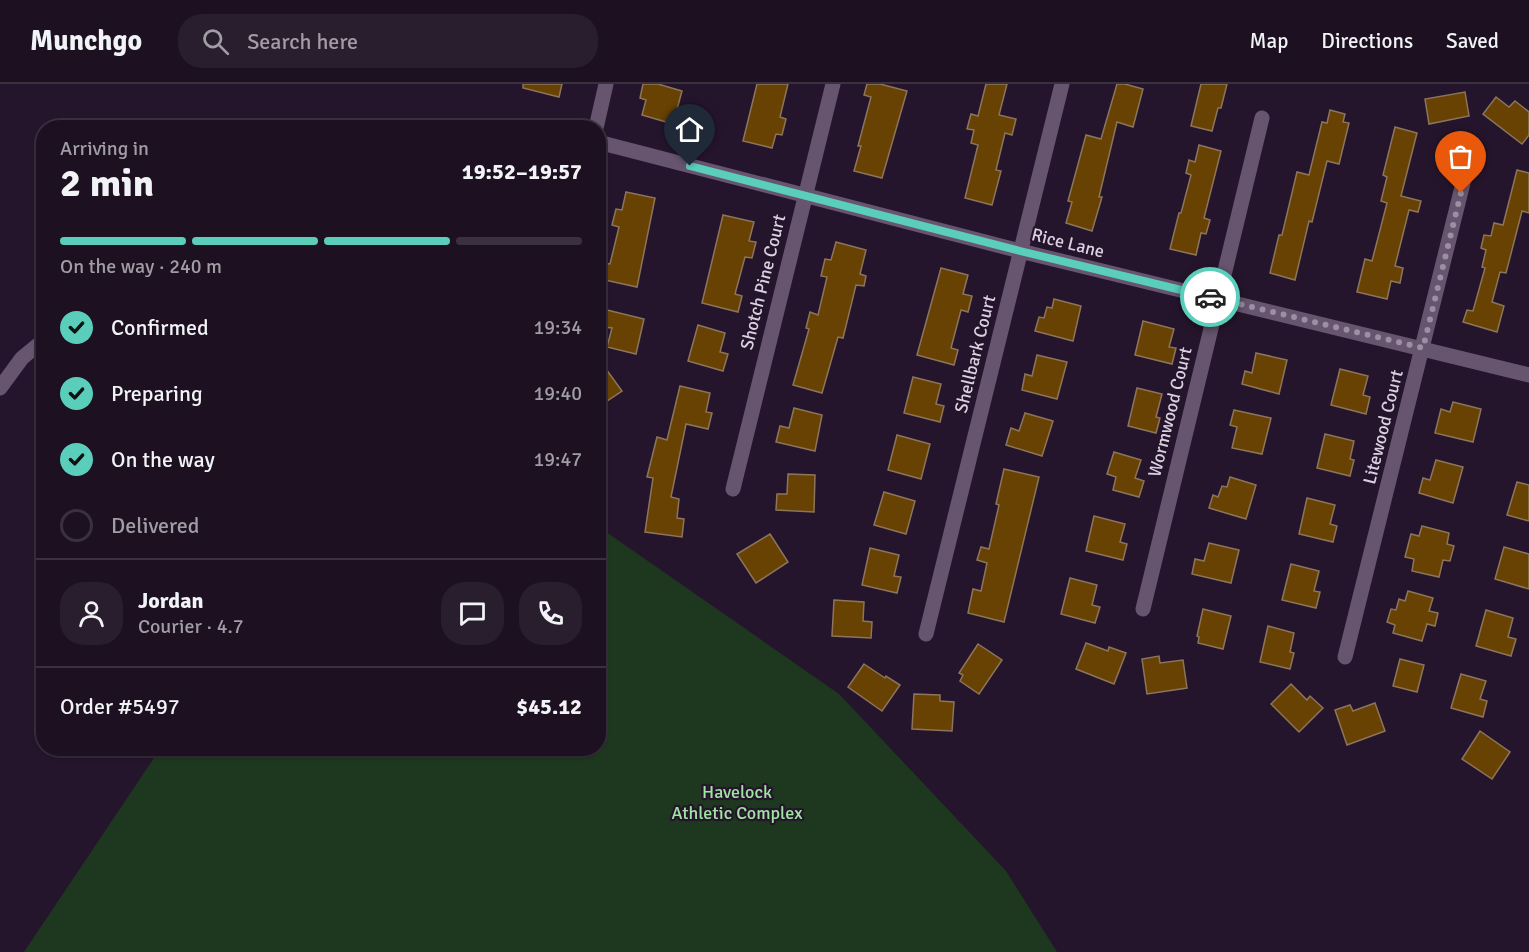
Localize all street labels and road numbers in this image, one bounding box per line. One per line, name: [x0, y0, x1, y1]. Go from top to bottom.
street label: Shotch Pine Court: [736, 212, 790, 352]
street label: Rice Lane: [1029, 223, 1107, 263]
street label: Shellbark Court: [950, 293, 1000, 415]
street label: Wormwood Court: [1143, 345, 1197, 479]
street label: Litewood Court: [1358, 368, 1408, 486]

